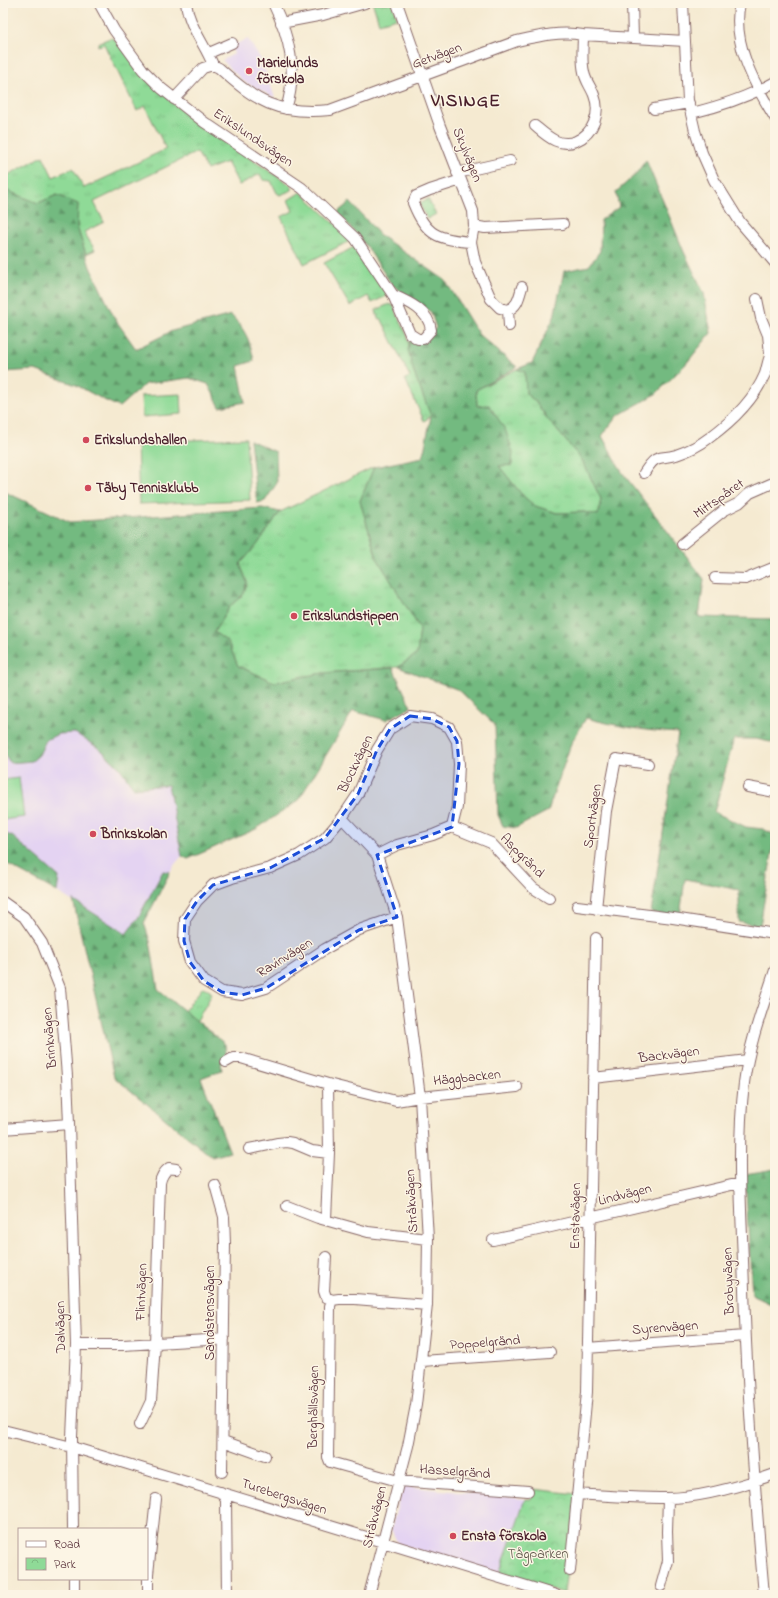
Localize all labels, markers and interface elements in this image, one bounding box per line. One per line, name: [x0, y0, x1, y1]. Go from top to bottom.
street label: Getvägen: [409, 37, 465, 76]
place label: Marielunds förskola: [256, 53, 318, 90]
marker: Marielunds förskola: [244, 66, 254, 76]
district label: VISINGE: [430, 89, 501, 115]
street label: Erikslundsvägen: [208, 103, 297, 174]
street label: Skylvägen: [446, 125, 487, 186]
place label: Erikslundshallen: [94, 430, 187, 451]
marker: Erikslundshallen: [81, 435, 91, 445]
street label: Mittspåret: [689, 474, 749, 524]
place label: Täby Tennisklubb: [96, 478, 199, 501]
marker: Täby Tennisklubb: [83, 483, 93, 493]
place label: Erikslundstippen: [302, 606, 399, 627]
marker: Erikslundstippen: [289, 611, 299, 621]
street label: Blockvägen: [332, 731, 380, 798]
street label: Sportvägen: [578, 782, 609, 850]
place label: Brinkskolan: [100, 824, 167, 845]
marker: Brinkskolan: [88, 829, 98, 839]
street label: Aspgränd: [494, 829, 549, 884]
street label: Ravinvägen: [253, 933, 318, 984]
street label: Brinkvägen: [37, 1006, 64, 1070]
street label: Backvägen: [636, 1041, 701, 1070]
street label: Häggbacken: [432, 1064, 502, 1093]
street label: Stråkvägen: [400, 1169, 425, 1233]
street label: Lindvägen: [596, 1178, 654, 1213]
street label: Enstavägen: [565, 1182, 588, 1250]
street label: Brobyvägen: [717, 1247, 742, 1316]
street label: Flintvägen: [130, 1263, 154, 1322]
street label: Sandstensvägen: [200, 1265, 222, 1361]
street label: Dalvägen: [50, 1301, 73, 1354]
street label: Syrenvägen: [631, 1315, 699, 1342]
street label: Poppelgränd: [449, 1330, 521, 1357]
street label: Berghällsvägen: [303, 1365, 326, 1450]
street label: Hasselgränd: [419, 1459, 491, 1486]
street label: Turebergsvägen: [238, 1473, 330, 1522]
street label: Stråkvägen: [357, 1483, 394, 1551]
place label: Ensta förskola: [461, 1526, 547, 1547]
legend: [18, 1528, 148, 1580]
marker: Ensta förskola: [448, 1531, 458, 1541]
text: Road: [54, 1536, 80, 1554]
park label: Tågparken: [508, 1544, 568, 1566]
text: Park: [54, 1556, 76, 1574]

